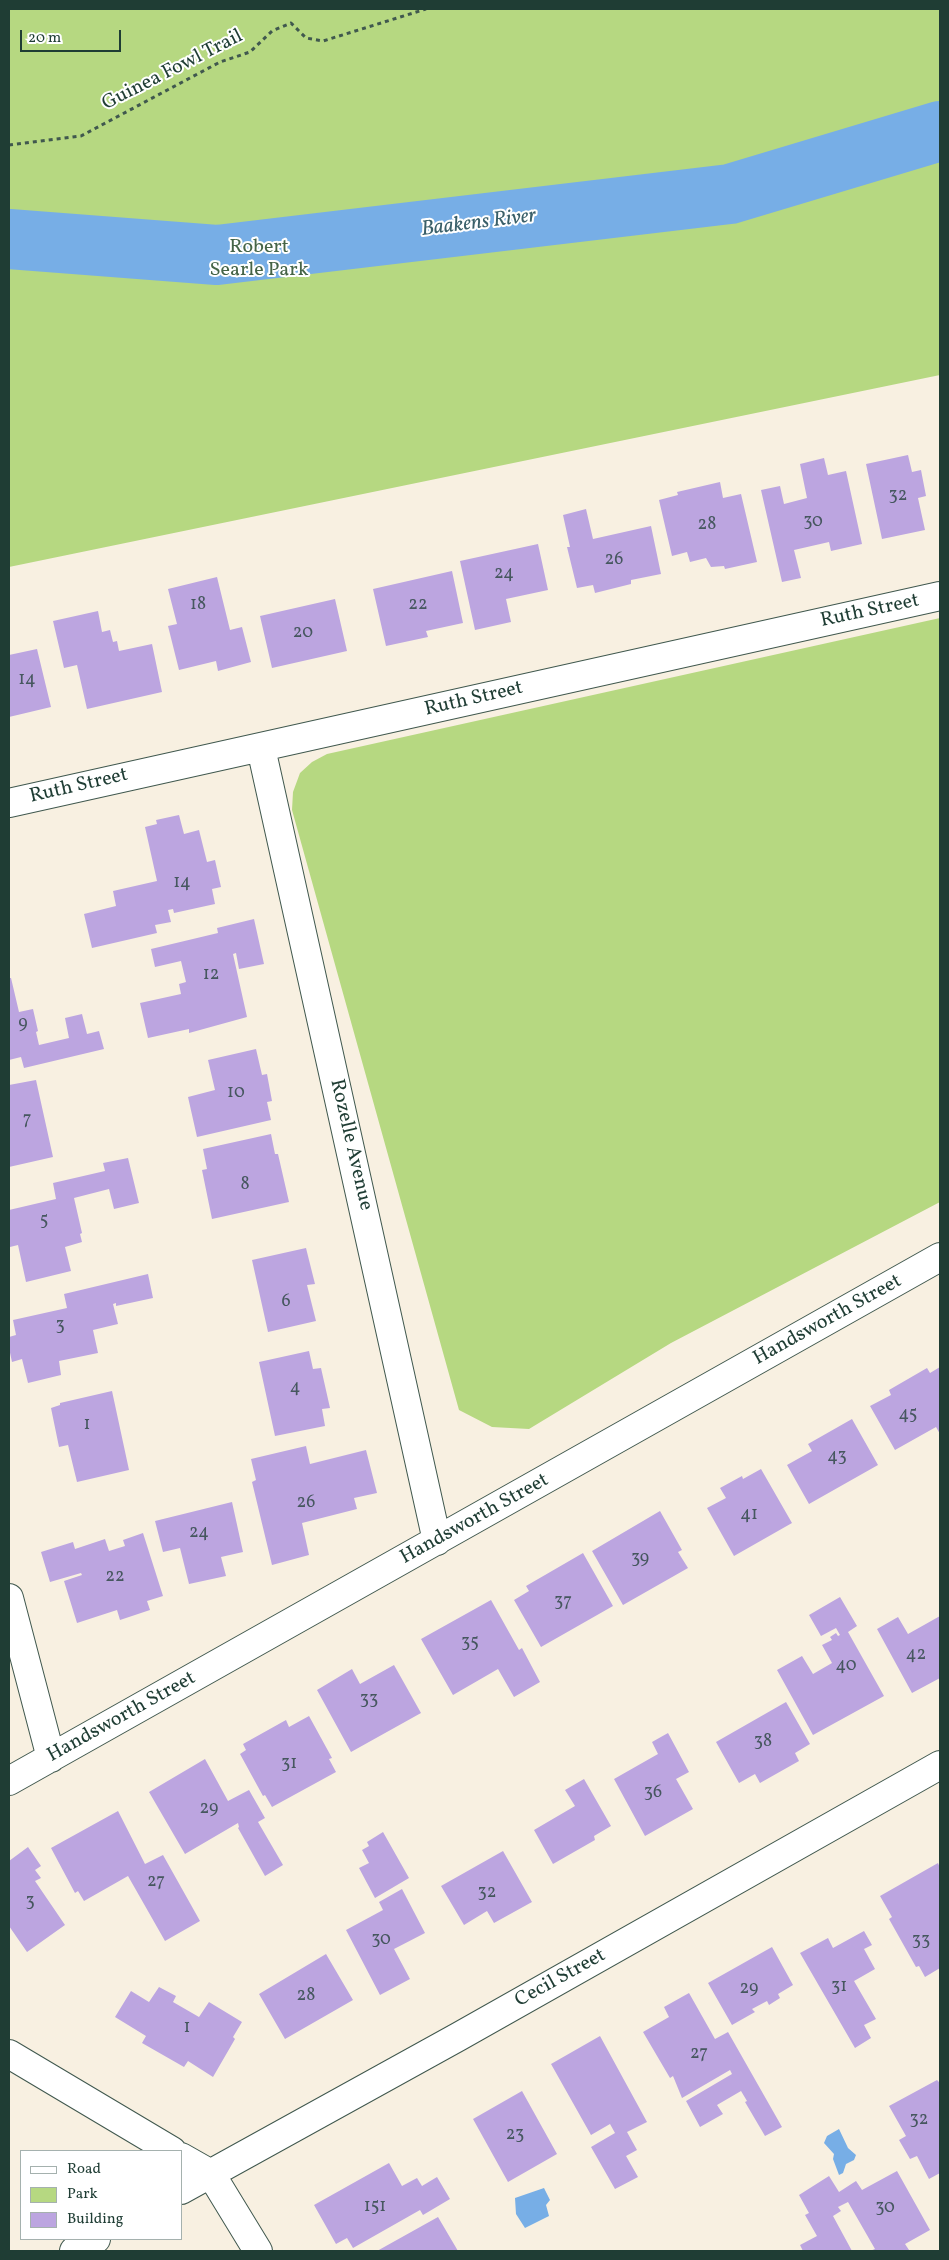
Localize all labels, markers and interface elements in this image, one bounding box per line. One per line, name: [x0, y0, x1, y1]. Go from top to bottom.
scale bar: [22, 20, 124, 52]
street label: Guinea Fowl Trail: [99, 25, 247, 117]
text: 20 m: [28, 28, 61, 49]
water label: Baakens River: [420, 204, 538, 244]
park label: Robert Searle Park: [209, 236, 309, 283]
house number: 32: [889, 486, 907, 508]
house number: 30: [803, 512, 823, 534]
house number: 28: [698, 515, 716, 537]
house number: 26: [605, 550, 623, 572]
house number: 24: [494, 564, 514, 586]
street label: Ruth Street: [818, 590, 922, 634]
house number: 18: [190, 595, 206, 617]
house number: 22: [408, 595, 428, 617]
house number: 20: [293, 623, 313, 645]
house number: 14: [18, 670, 36, 692]
street label: Ruth Street: [422, 677, 526, 723]
street label: Ruth Street: [27, 764, 131, 810]
house number: 14: [173, 873, 191, 895]
house number: 12: [203, 965, 219, 987]
house number: 9: [18, 1014, 28, 1036]
street label: Rozelle Avenue: [323, 1077, 377, 1213]
house number: 10: [227, 1083, 245, 1105]
house number: 7: [23, 1110, 31, 1132]
house number: 8: [240, 1175, 250, 1197]
house number: 5: [40, 1211, 48, 1233]
street label: Handsworth Street: [750, 1270, 906, 1372]
house number: 6: [281, 1292, 291, 1314]
house number: 3: [55, 1316, 65, 1338]
house number: 4: [290, 1378, 300, 1400]
house number: 45: [899, 1405, 917, 1427]
house number: 1: [84, 1415, 90, 1437]
house number: 43: [827, 1447, 847, 1469]
street label: Handsworth Street: [397, 1469, 553, 1571]
house number: 26: [297, 1493, 315, 1515]
house number: 41: [740, 1505, 758, 1527]
house number: 24: [189, 1523, 209, 1545]
house number: 39: [631, 1549, 649, 1571]
house number: 22: [105, 1567, 125, 1589]
house number: 37: [554, 1592, 572, 1614]
house number: 35: [461, 1633, 479, 1655]
house number: 42: [906, 1645, 926, 1667]
house number: 40: [835, 1656, 857, 1678]
street label: Handsworth Street: [44, 1667, 200, 1769]
house number: 33: [360, 1690, 378, 1712]
house number: 38: [754, 1732, 772, 1754]
house number: 31: [281, 1754, 297, 1776]
house number: 36: [644, 1783, 662, 1805]
house number: 29: [200, 1799, 218, 1821]
house number: 27: [147, 1872, 165, 1894]
house number: 32: [478, 1883, 496, 1905]
house number: 3: [25, 1892, 35, 1914]
house number: 30: [371, 1930, 391, 1952]
house number: 33: [912, 1931, 930, 1953]
street label: Cecil Street: [511, 1944, 611, 2014]
house number: 31: [831, 1977, 847, 1999]
house number: 29: [740, 1979, 758, 2001]
house number: 28: [297, 1986, 315, 2008]
house number: 1: [184, 2018, 190, 2040]
house number: 27: [690, 2044, 708, 2066]
house number: 32: [910, 2110, 928, 2132]
house number: 23: [506, 2125, 524, 2147]
legend: [20, 2150, 182, 2240]
text: Road: [67, 2159, 101, 2180]
text: Park: [67, 2184, 98, 2205]
house number: 151: [364, 2197, 386, 2219]
house number: 30: [875, 2198, 895, 2220]
text: Building: [67, 2209, 123, 2230]

